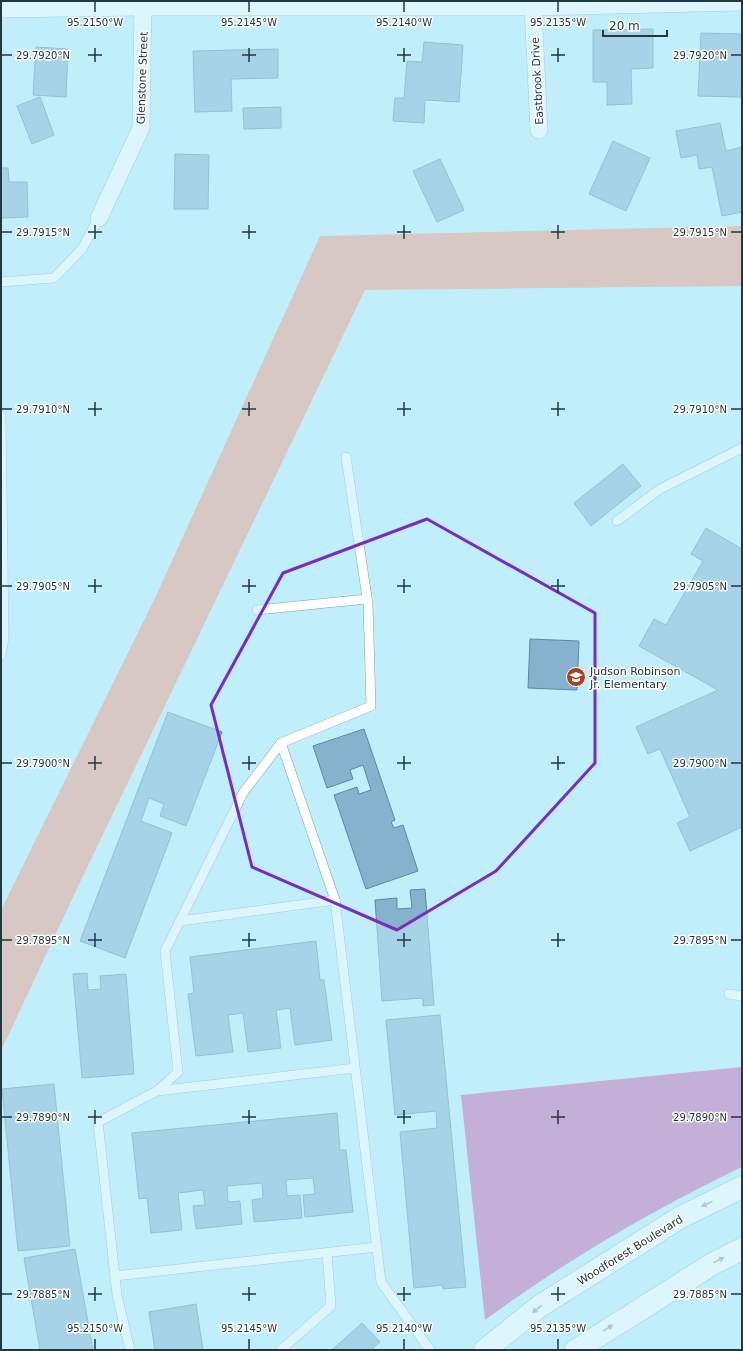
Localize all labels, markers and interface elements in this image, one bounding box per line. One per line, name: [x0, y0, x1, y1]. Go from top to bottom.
scale bar: [603, 12, 667, 38]
text: 95.2150°W: [67, 17, 123, 28]
text: 95.2145°W: [221, 17, 277, 28]
text: 95.2140°W: [376, 17, 432, 28]
text: 95.2135°W: [530, 17, 586, 28]
text: 20 m: [609, 19, 640, 33]
street label: Glenstone Street: [134, 31, 151, 125]
street label: Eastbrook Drive: [529, 37, 546, 125]
text: 29.7920°N: [16, 50, 70, 61]
text: 29.7920°N: [673, 50, 727, 61]
text: 29.7915°N: [16, 227, 70, 238]
text: 29.7915°N: [673, 227, 727, 238]
text: 29.7910°N: [16, 404, 70, 415]
text: 29.7910°N: [673, 404, 727, 415]
text: 29.7905°N: [16, 581, 70, 592]
text: 29.7905°N: [673, 581, 727, 592]
place label: Judson Robinson Jr. Elementary: [589, 665, 680, 691]
school or university icon: Judson Robinson Jr. Elementary: [565, 666, 587, 688]
text: 29.7900°N: [16, 758, 70, 769]
text: 29.7900°N: [673, 758, 727, 769]
text: 29.7895°N: [16, 935, 70, 946]
text: 29.7895°N: [673, 935, 727, 946]
text: 29.7890°N: [16, 1112, 70, 1123]
text: 29.7890°N: [673, 1112, 727, 1123]
one-way arrow: [701, 1201, 713, 1207]
street label: Woodforest Boulevard: [575, 1213, 685, 1288]
one-way arrow: [713, 1257, 725, 1263]
text: 29.7885°N: [16, 1289, 70, 1300]
text: 29.7885°N: [673, 1289, 727, 1300]
one-way arrow: [531, 1304, 542, 1313]
text: 95.2150°W: [67, 1323, 123, 1334]
text: 95.2145°W: [221, 1323, 277, 1334]
text: 95.2140°W: [376, 1323, 432, 1334]
text: 95.2135°W: [530, 1323, 586, 1334]
one-way arrow: [602, 1325, 614, 1332]

